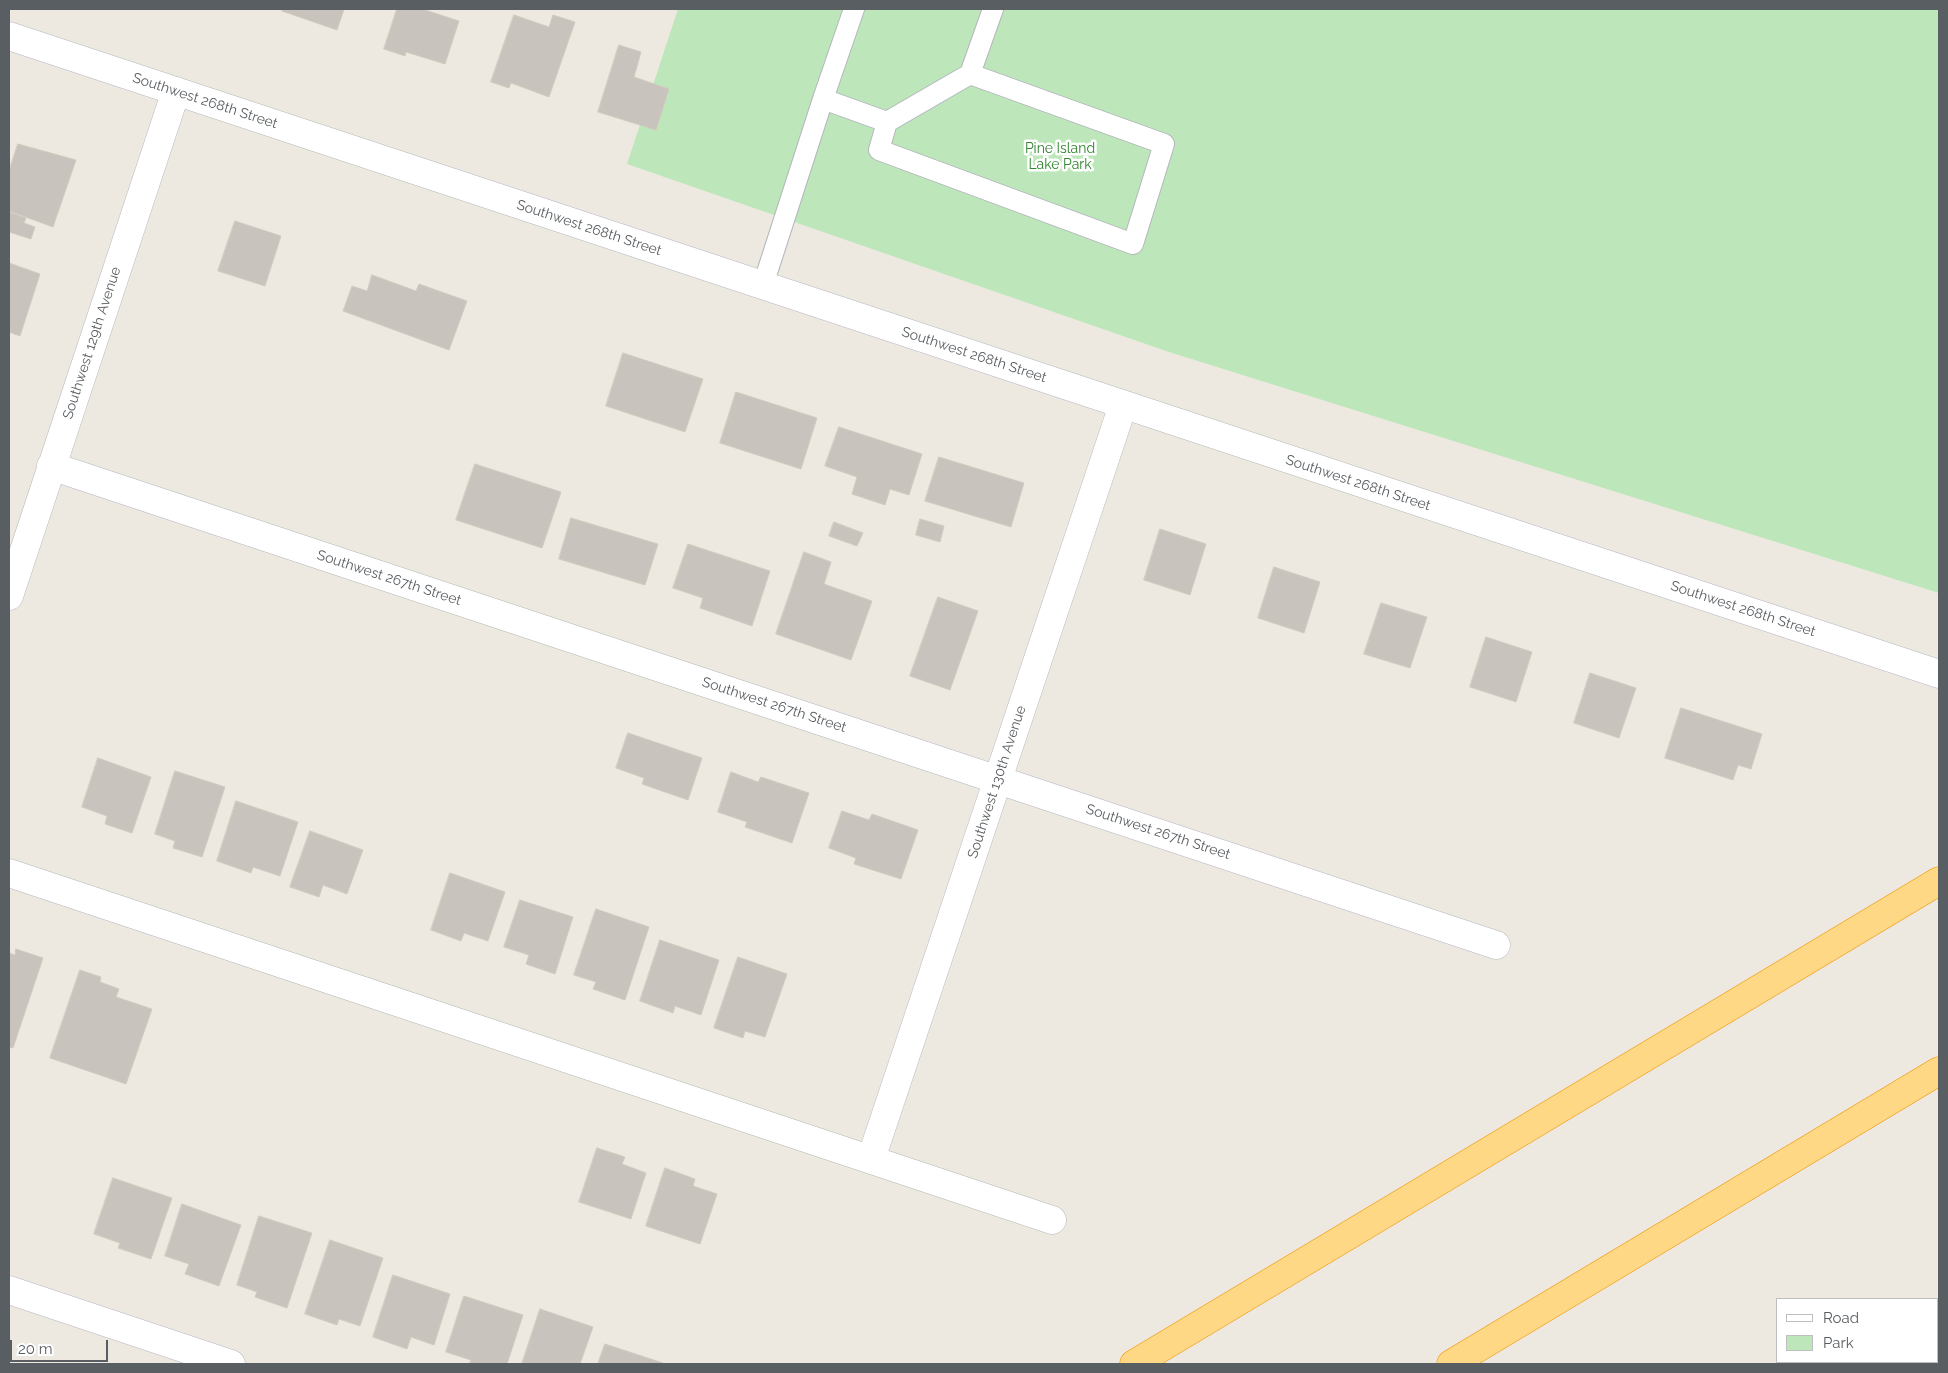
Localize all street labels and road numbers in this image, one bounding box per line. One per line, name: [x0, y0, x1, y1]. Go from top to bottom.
street label: Southwest 268th Street: [130, 70, 280, 132]
street label: Southwest 268th Street: [514, 197, 664, 259]
street label: Southwest 129th Avenue: [59, 265, 125, 421]
street label: Southwest 268th Street: [899, 324, 1049, 386]
street label: Southwest 268th Street: [1283, 452, 1433, 514]
street label: Southwest 267th Street: [315, 547, 463, 609]
street label: Southwest 268th Street: [1668, 578, 1818, 640]
street label: Southwest 267th Street: [700, 674, 848, 736]
street label: Southwest 130th Avenue: [964, 703, 1030, 861]
street label: Southwest 267th Street: [1084, 801, 1232, 863]

